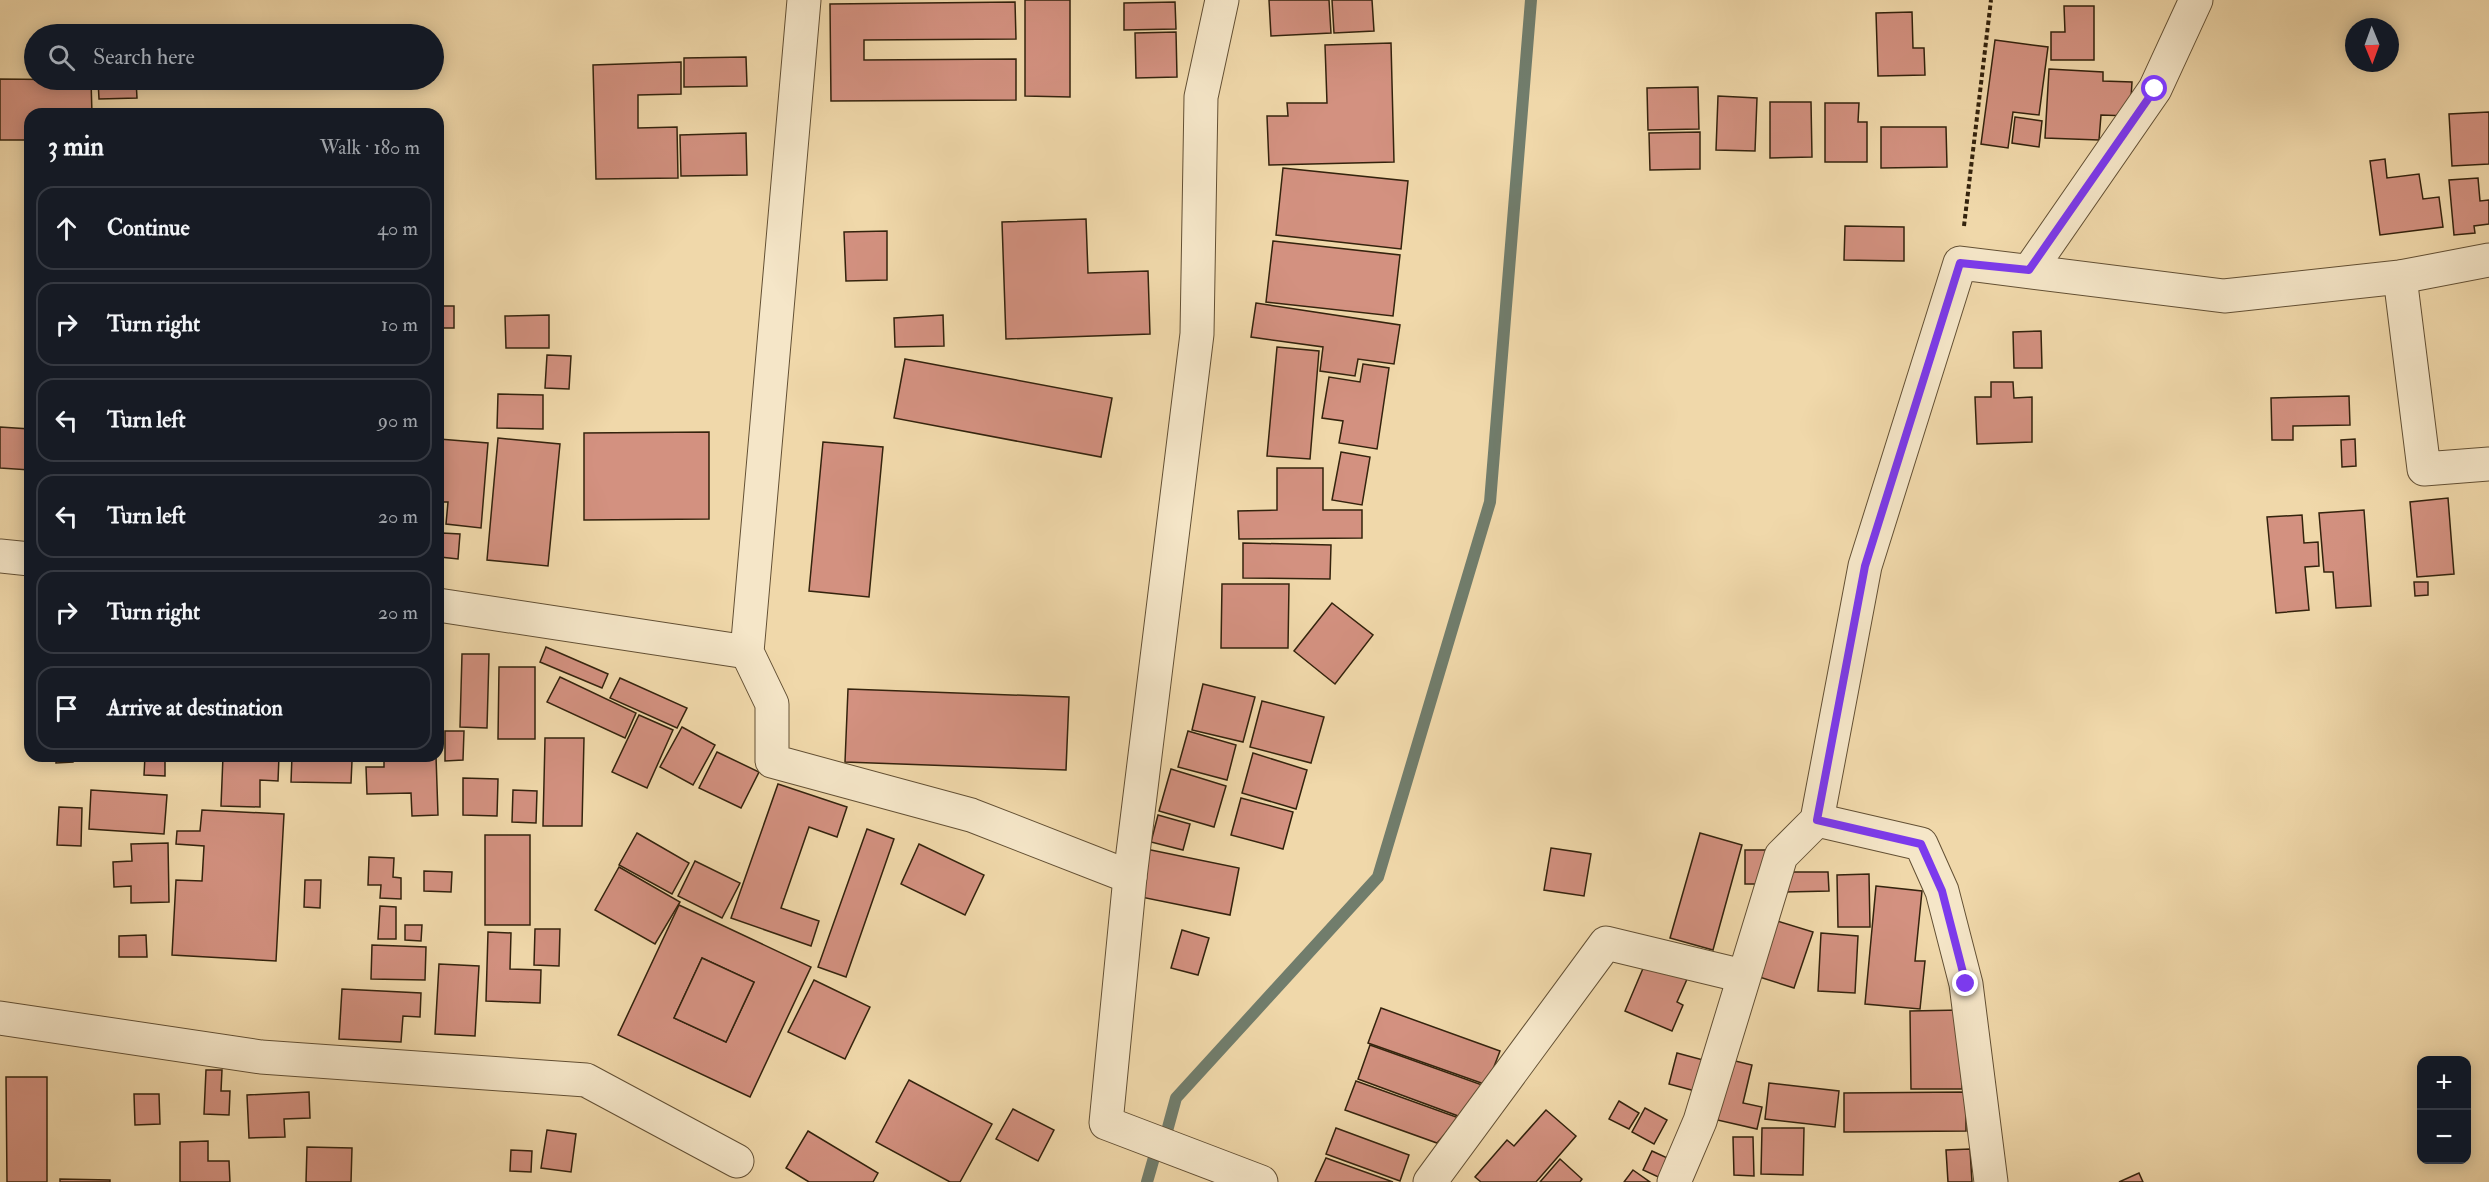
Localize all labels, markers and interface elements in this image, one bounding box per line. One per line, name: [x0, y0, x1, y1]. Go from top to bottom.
north arrow: [2345, 18, 2399, 72]
search box: [24, 24, 444, 90]
icon: search: [45, 41, 78, 74]
text: Search here: [93, 43, 195, 71]
route start: [2141, 75, 2167, 101]
text: 3 min: [48, 131, 104, 163]
text: Walk · 180 m: [320, 135, 420, 160]
icon: ahead: [50, 212, 83, 245]
text: Continue: [107, 214, 190, 242]
text: 40 m: [377, 216, 418, 241]
icon: right: [50, 308, 83, 341]
text: Turn right: [107, 310, 200, 338]
text: 10 m: [381, 312, 418, 337]
icon: left: [50, 404, 83, 437]
text: Turn left: [107, 406, 186, 434]
text: 90 m: [378, 408, 418, 433]
icon: left: [50, 500, 83, 533]
text: Turn left: [107, 502, 186, 530]
text: 20 m: [378, 504, 418, 529]
icon: right: [50, 596, 83, 629]
text: Turn right: [107, 598, 200, 626]
text: 20 m: [378, 600, 418, 625]
icon: arrive: [50, 692, 83, 725]
text: Arrive at destination: [107, 694, 283, 722]
route end: [1952, 970, 1978, 996]
map controls: [2417, 1056, 2471, 1164]
button: +: [2417, 1056, 2471, 1110]
button: −: [2417, 1110, 2471, 1164]

